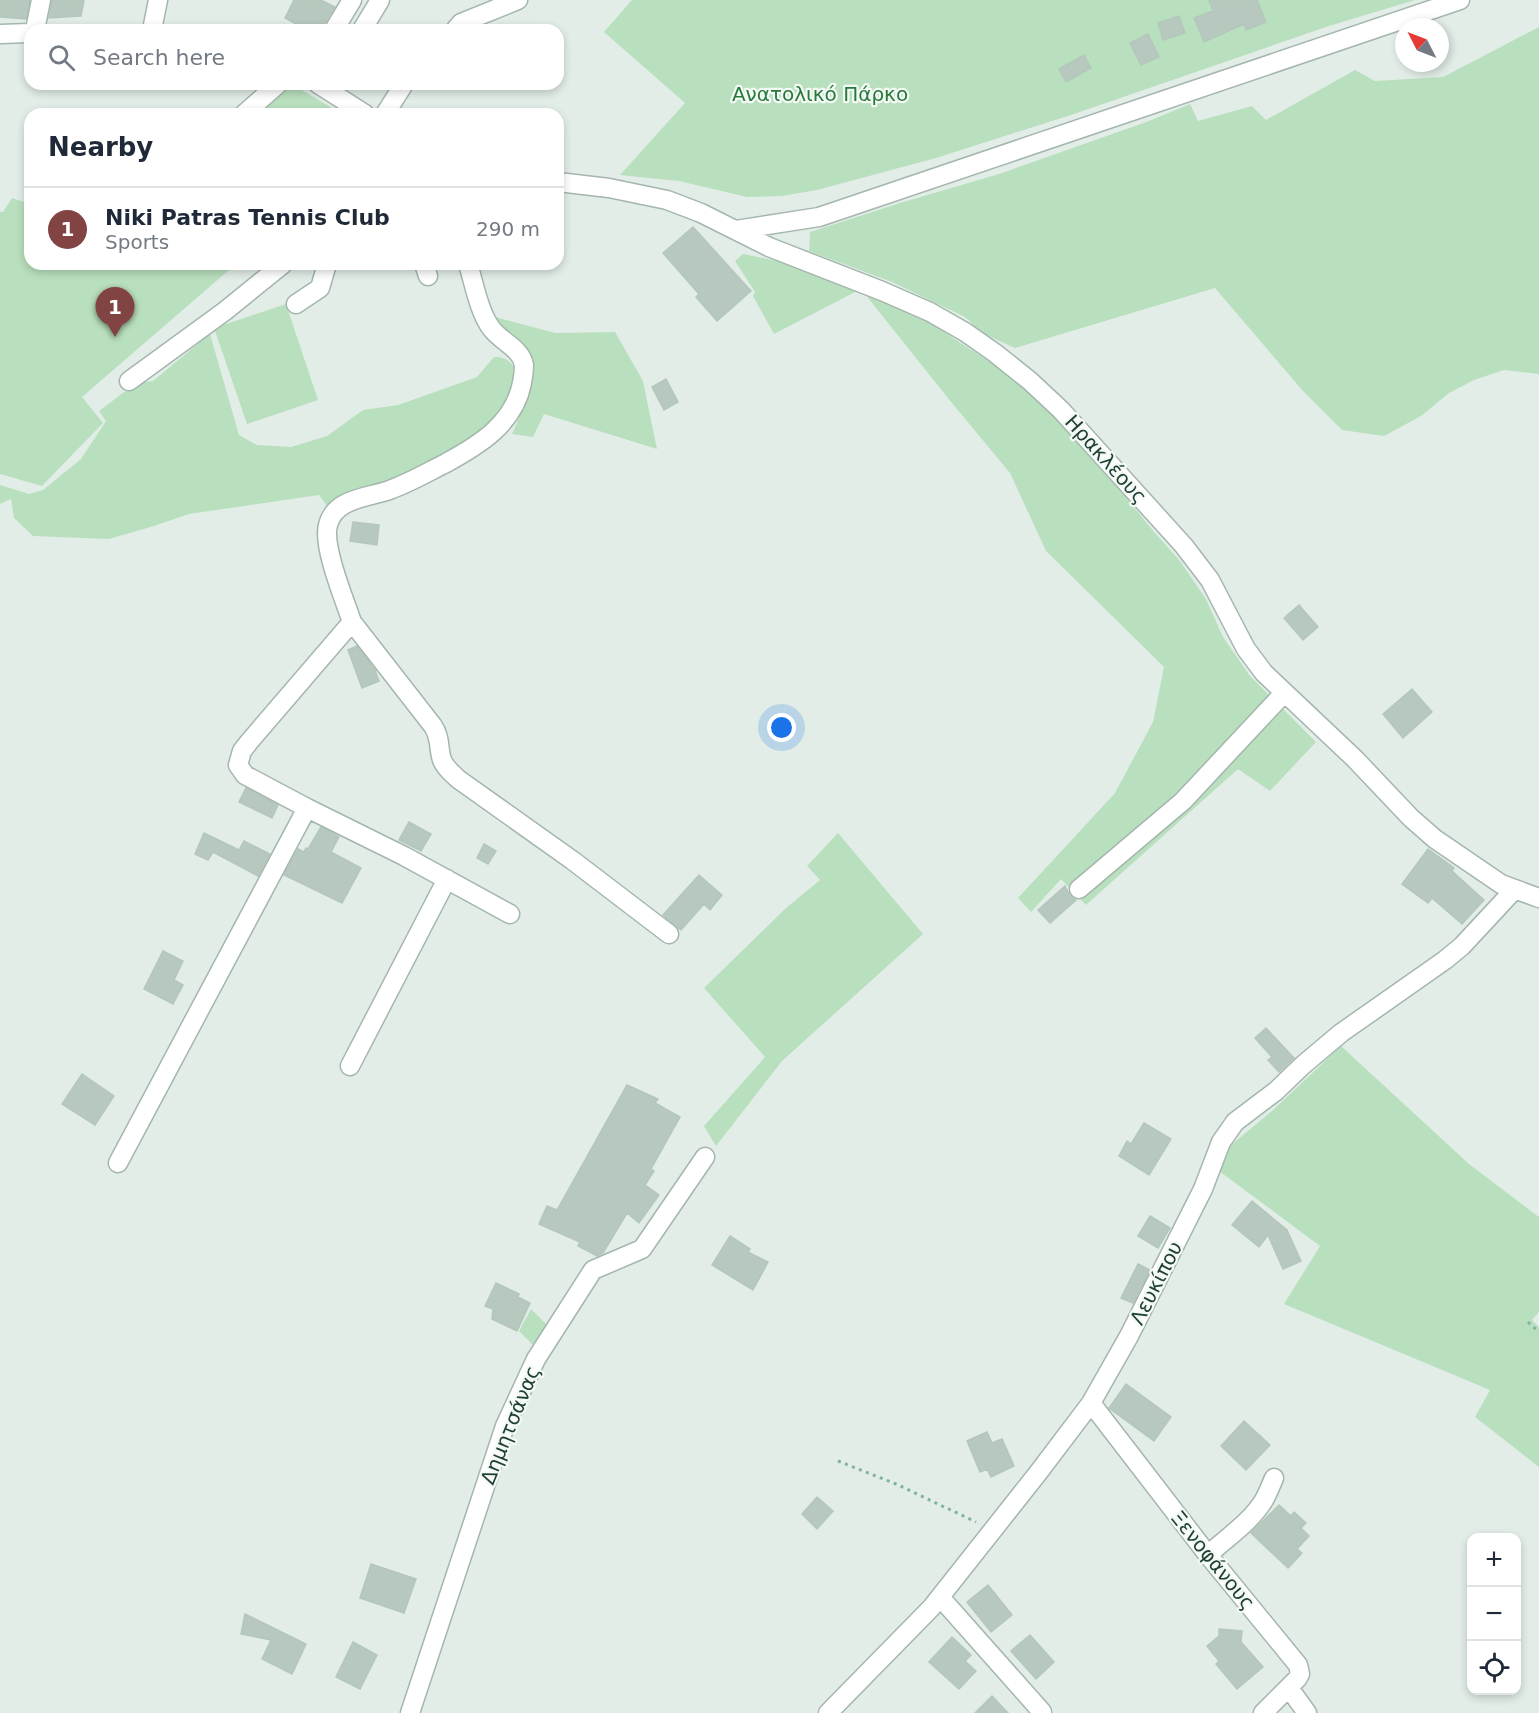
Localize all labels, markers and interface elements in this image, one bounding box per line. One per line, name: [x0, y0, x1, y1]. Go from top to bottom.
north arrow: [1395, 18, 1449, 72]
search box: [24, 24, 564, 90]
icon: search: [45, 41, 78, 74]
text: Search here: [93, 45, 225, 70]
park label: Ανατολικό Πάρκο: [732, 82, 908, 106]
text: Nearby: [48, 132, 153, 162]
text: Niki Patras Tennis Club: [105, 205, 390, 230]
text: 1: [61, 217, 74, 241]
text: 290 m: [476, 217, 540, 241]
text: Sports: [105, 230, 169, 254]
pin: 1: [96, 288, 134, 337]
street label: Ηρακλέους: [1060, 410, 1152, 508]
your location: [767, 713, 796, 742]
street label: Λευκίπου: [1125, 1237, 1187, 1329]
street label: Δημητσάνας: [475, 1362, 545, 1488]
street label: Ξενοφάνους: [1166, 1506, 1260, 1614]
map controls: [1467, 1533, 1521, 1695]
button: +: [1467, 1533, 1521, 1587]
button: −: [1467, 1587, 1521, 1641]
button: locate: [1467, 1641, 1521, 1695]

